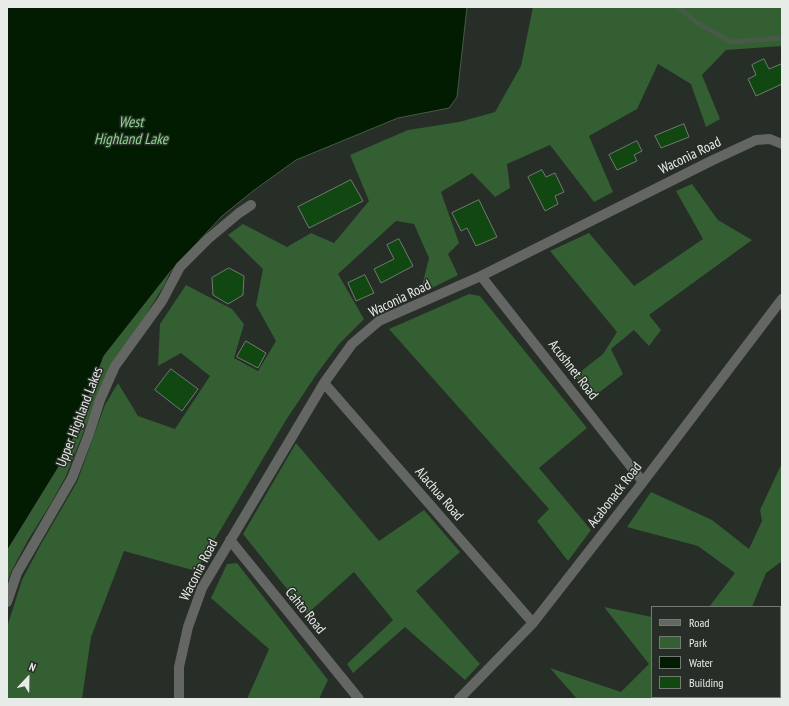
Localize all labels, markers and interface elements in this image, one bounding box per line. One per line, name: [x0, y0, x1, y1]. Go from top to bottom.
water label: West Highland Lake: [94, 114, 168, 149]
street label: Waconia Road: [656, 134, 724, 178]
street label: Waconia Road: [366, 277, 434, 321]
street label: Acushnet Road: [545, 337, 601, 403]
street label: Upper Highland Lakes: [53, 365, 107, 469]
street label: Acabonack Road: [584, 459, 646, 531]
street label: Alachua Road: [411, 464, 467, 524]
street label: Waconia Road: [176, 536, 222, 604]
street label: Cahto Road: [281, 584, 329, 638]
legend: [651, 606, 781, 698]
text: Road: [689, 615, 709, 630]
text: Park: [689, 635, 707, 650]
text: Water: [689, 655, 713, 670]
north arrow: [8, 658, 48, 698]
text: N: [27, 659, 38, 674]
text: Building: [689, 675, 724, 690]

